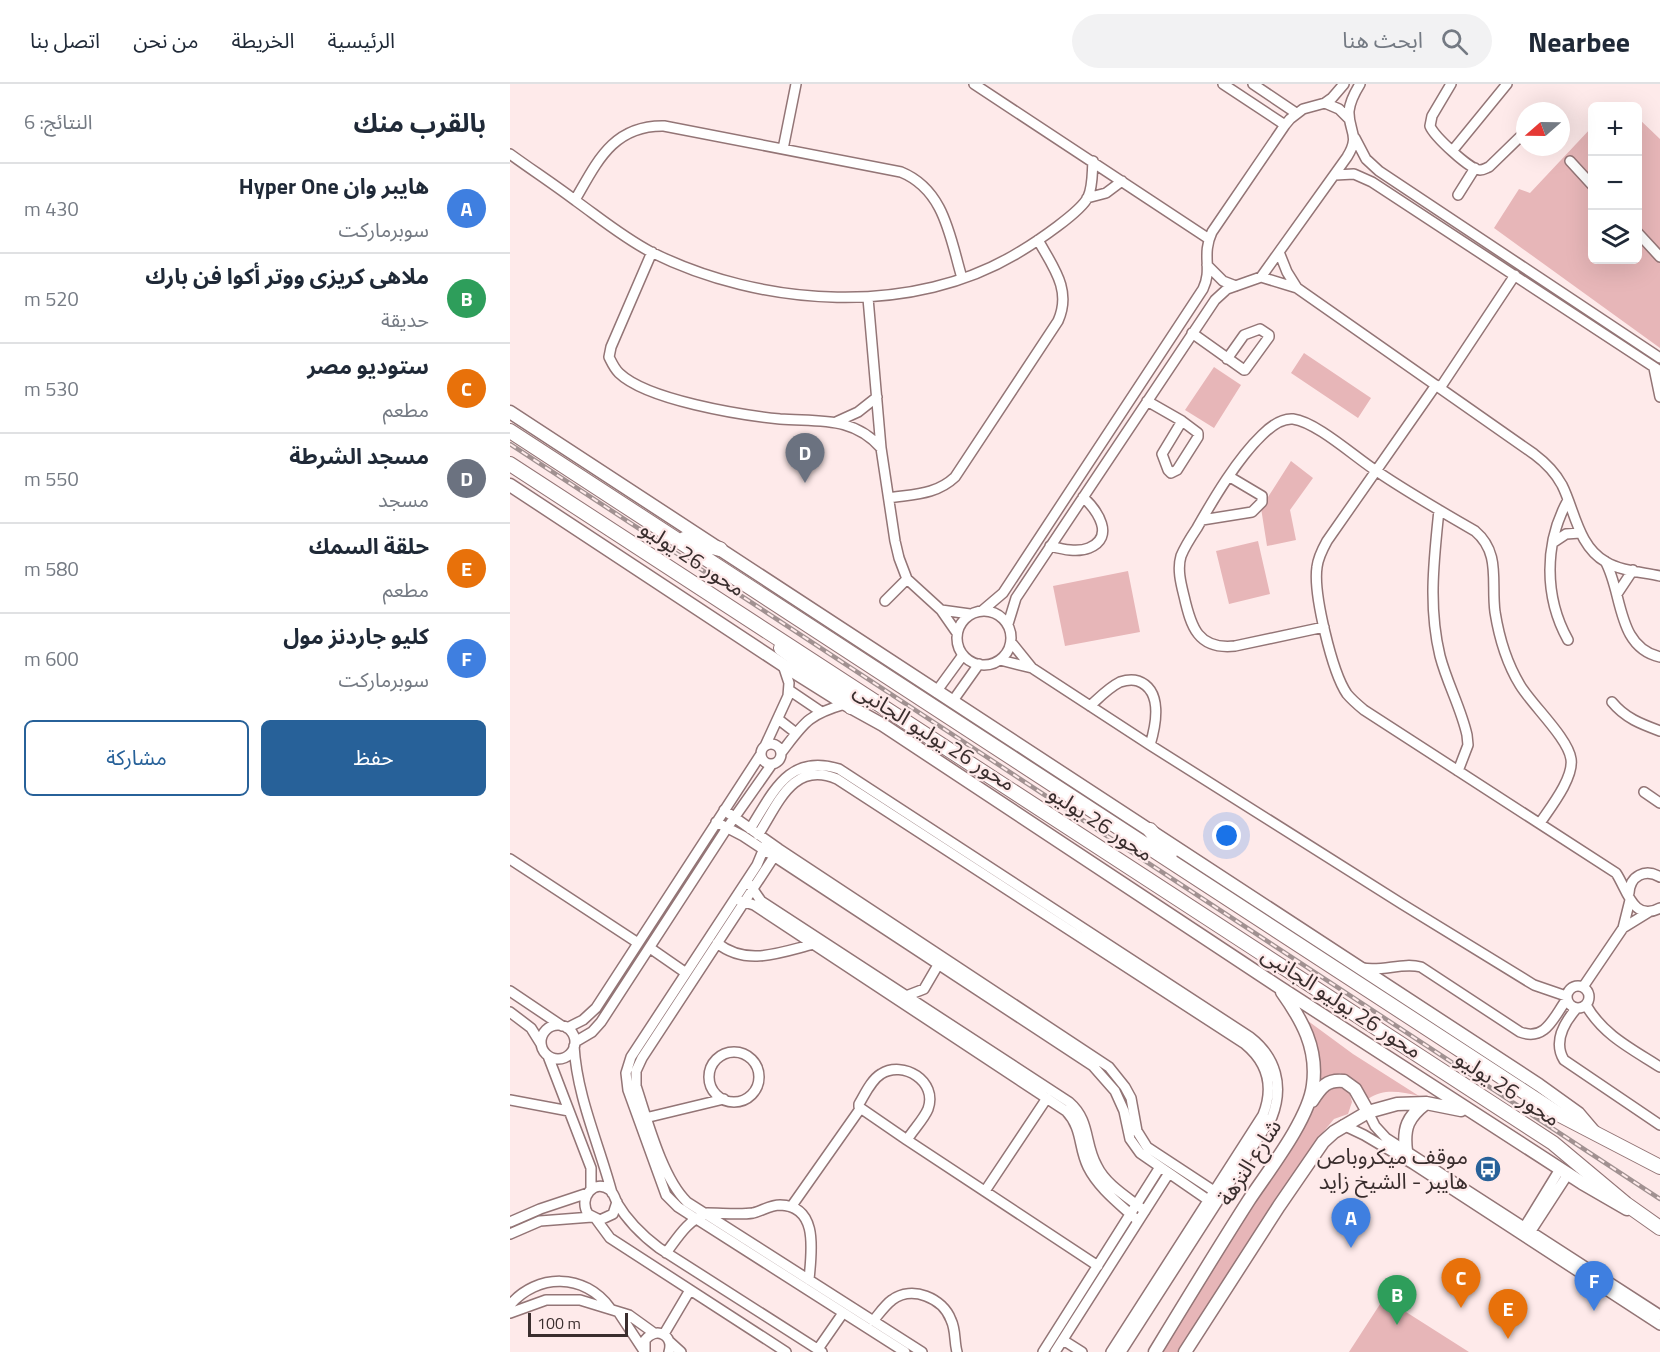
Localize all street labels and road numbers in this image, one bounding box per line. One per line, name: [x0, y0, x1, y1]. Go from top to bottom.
street label: محور 26 يوليو: [634, 511, 752, 605]
street label: محور 26 يوليو الجانبى: [847, 672, 1023, 800]
street label: محور 26 يوليو: [1042, 776, 1160, 870]
street label: محور 26 يوليو الجانبى: [1255, 937, 1429, 1067]
street label: محور 26 يوليو: [1449, 1041, 1567, 1135]
street label: شارع النزهة: [1208, 1112, 1290, 1212]

